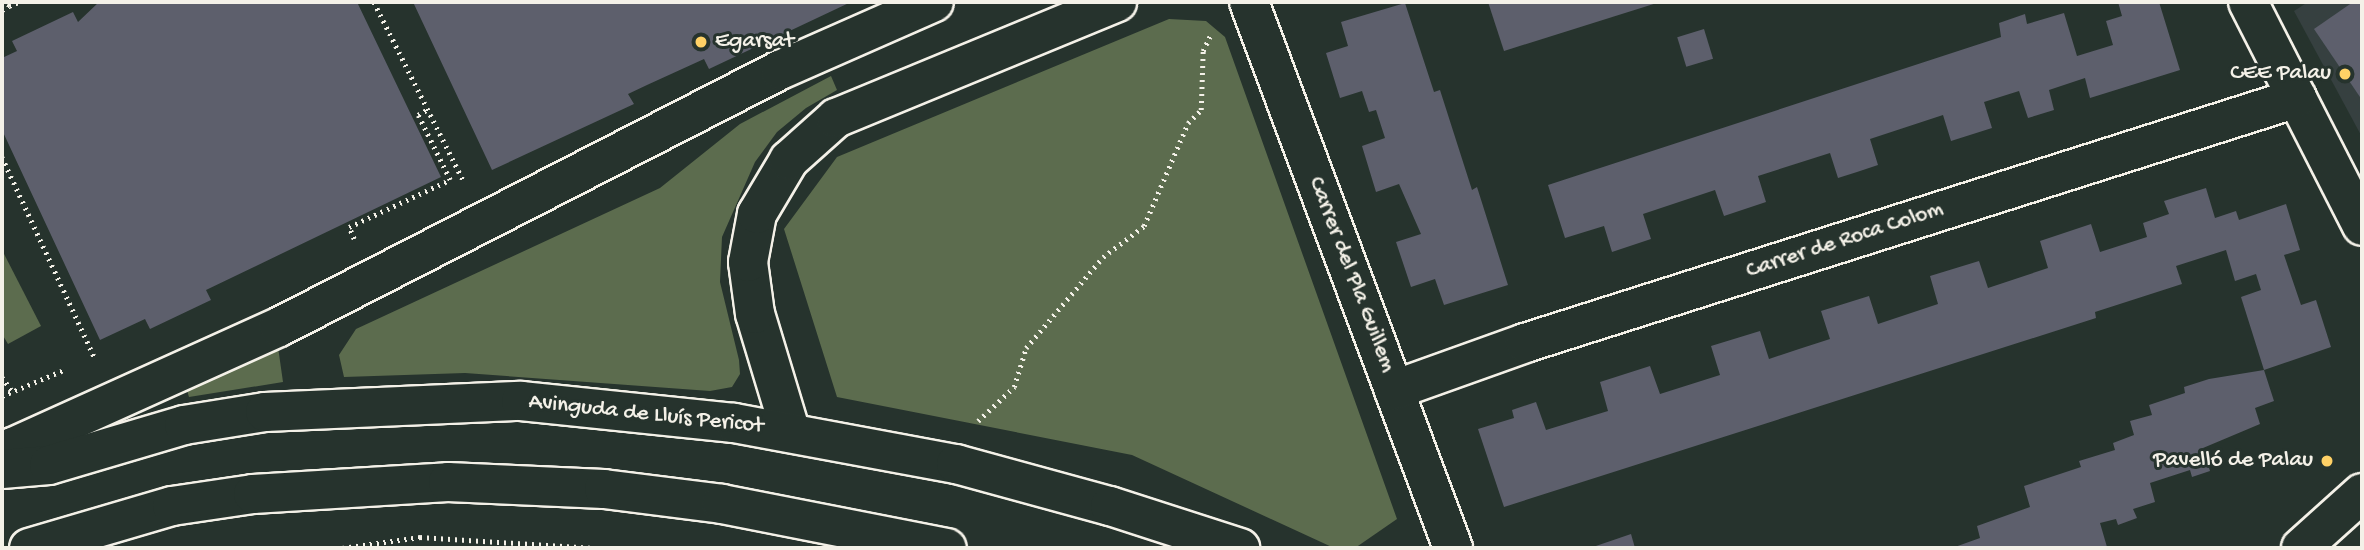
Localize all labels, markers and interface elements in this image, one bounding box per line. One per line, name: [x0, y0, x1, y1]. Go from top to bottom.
place label: Egarsat: [715, 28, 794, 56]
marker: Egarsat: [693, 34, 709, 50]
place label: CEE Palau: [2230, 60, 2331, 88]
marker: CEE Palau: [2337, 66, 2353, 82]
street label: Carrer del Pla Guillem: [1301, 173, 1401, 377]
street label: Carrer de Roca Colom: [1743, 196, 1947, 286]
street label: Avinguda de Lluís Pericot: [527, 389, 765, 441]
place label: Pavelló de Palau: [2153, 447, 2313, 475]
marker: Pavelló de Palau: [2319, 453, 2335, 469]

